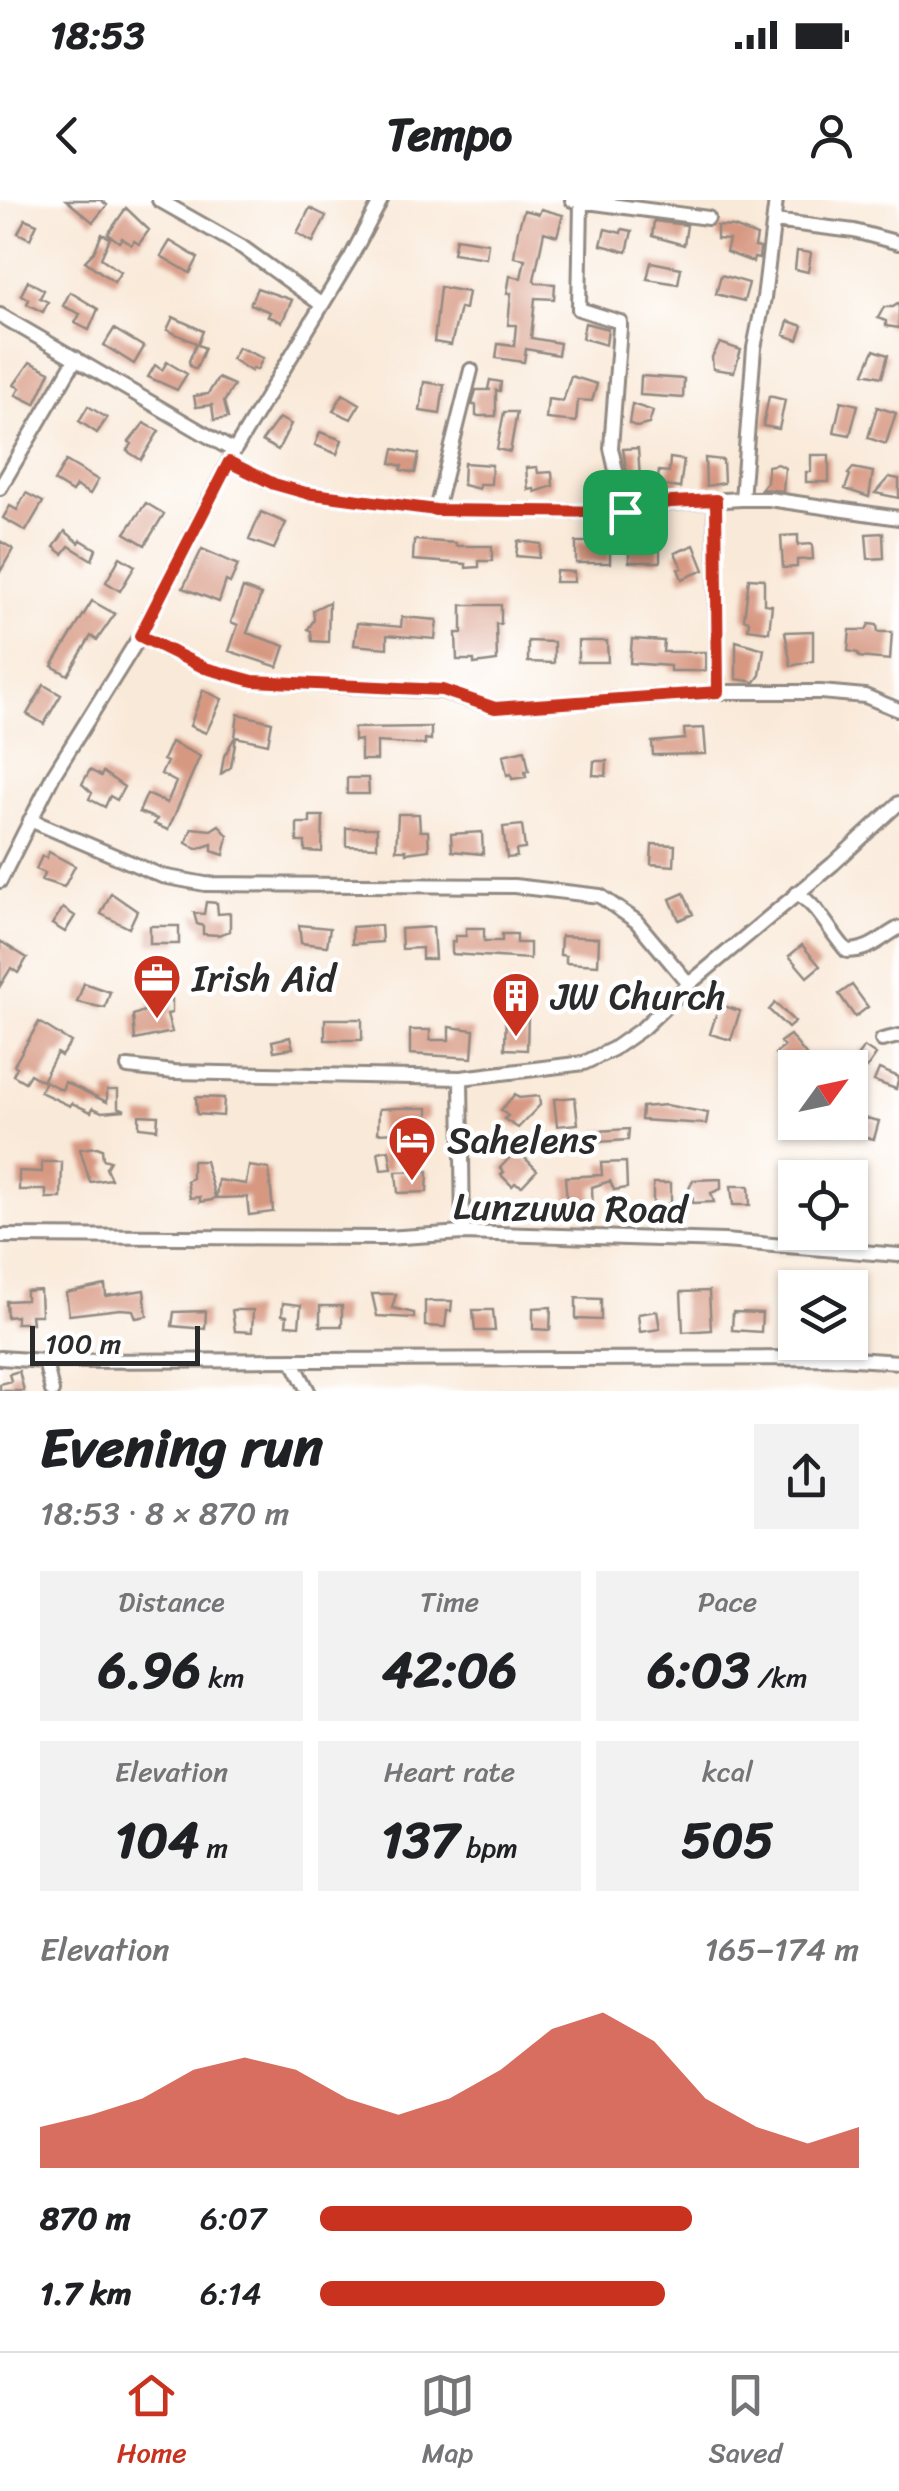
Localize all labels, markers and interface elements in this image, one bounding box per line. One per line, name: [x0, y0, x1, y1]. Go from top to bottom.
text: 18:53: [50, 2, 145, 69]
text: Tempo: [387, 95, 512, 175]
icon: back: [40, 108, 95, 163]
icon: person: [804, 108, 859, 163]
pin: [583, 470, 668, 555]
icon: arrive: [598, 485, 653, 540]
place label: Irish Aid: [191, 945, 339, 1012]
office icon: Irish Aid: [131, 952, 183, 1020]
place label: JW Church: [549, 963, 726, 1030]
building icon: JW Church: [490, 970, 542, 1038]
north arrow: [778, 1050, 868, 1140]
map controls: [778, 1050, 868, 1360]
place label: Sahelens: [447, 1107, 597, 1174]
hotel icon: Sahelens: [386, 1114, 438, 1182]
button: locate: [778, 1160, 868, 1250]
street label: Lunzuwa Road: [453, 1173, 690, 1244]
button: layers: [778, 1270, 868, 1360]
text: 100 m: [45, 1319, 121, 1368]
scale bar: [30, 1321, 200, 1366]
text: Evening run: [40, 1399, 323, 1496]
button: share: [754, 1424, 859, 1529]
text: 18:53 · 8 × 870 m: [40, 1485, 289, 1542]
text: Distance: [118, 1577, 225, 1626]
text: Time: [420, 1577, 479, 1626]
text: Pace: [698, 1577, 757, 1626]
text: 6.96: [98, 1626, 201, 1715]
text: 42:06: [382, 1626, 517, 1715]
text: 6:03: [647, 1626, 750, 1715]
text: km: [201, 1653, 245, 1702]
text: /km: [750, 1653, 808, 1702]
text: Elevation: [115, 1747, 228, 1796]
text: Heart rate: [384, 1747, 515, 1796]
text: kcal: [702, 1747, 753, 1796]
text: 104: [115, 1796, 199, 1885]
text: 137: [381, 1796, 459, 1885]
text: 505: [681, 1796, 774, 1885]
text: m: [199, 1823, 228, 1872]
text: bpm: [459, 1823, 518, 1872]
text: Elevation: [40, 1921, 170, 1978]
text: 165–174 m: [705, 1921, 859, 1978]
text: 870 m: [40, 2190, 131, 2247]
text: 6:07: [200, 2190, 266, 2247]
text: 1.7 km: [40, 2265, 132, 2322]
text: 6:14: [200, 2265, 262, 2322]
tab: Home: [117, 2368, 187, 2477]
tab: Map: [420, 2368, 475, 2477]
tab: Saved: [708, 2368, 782, 2477]

